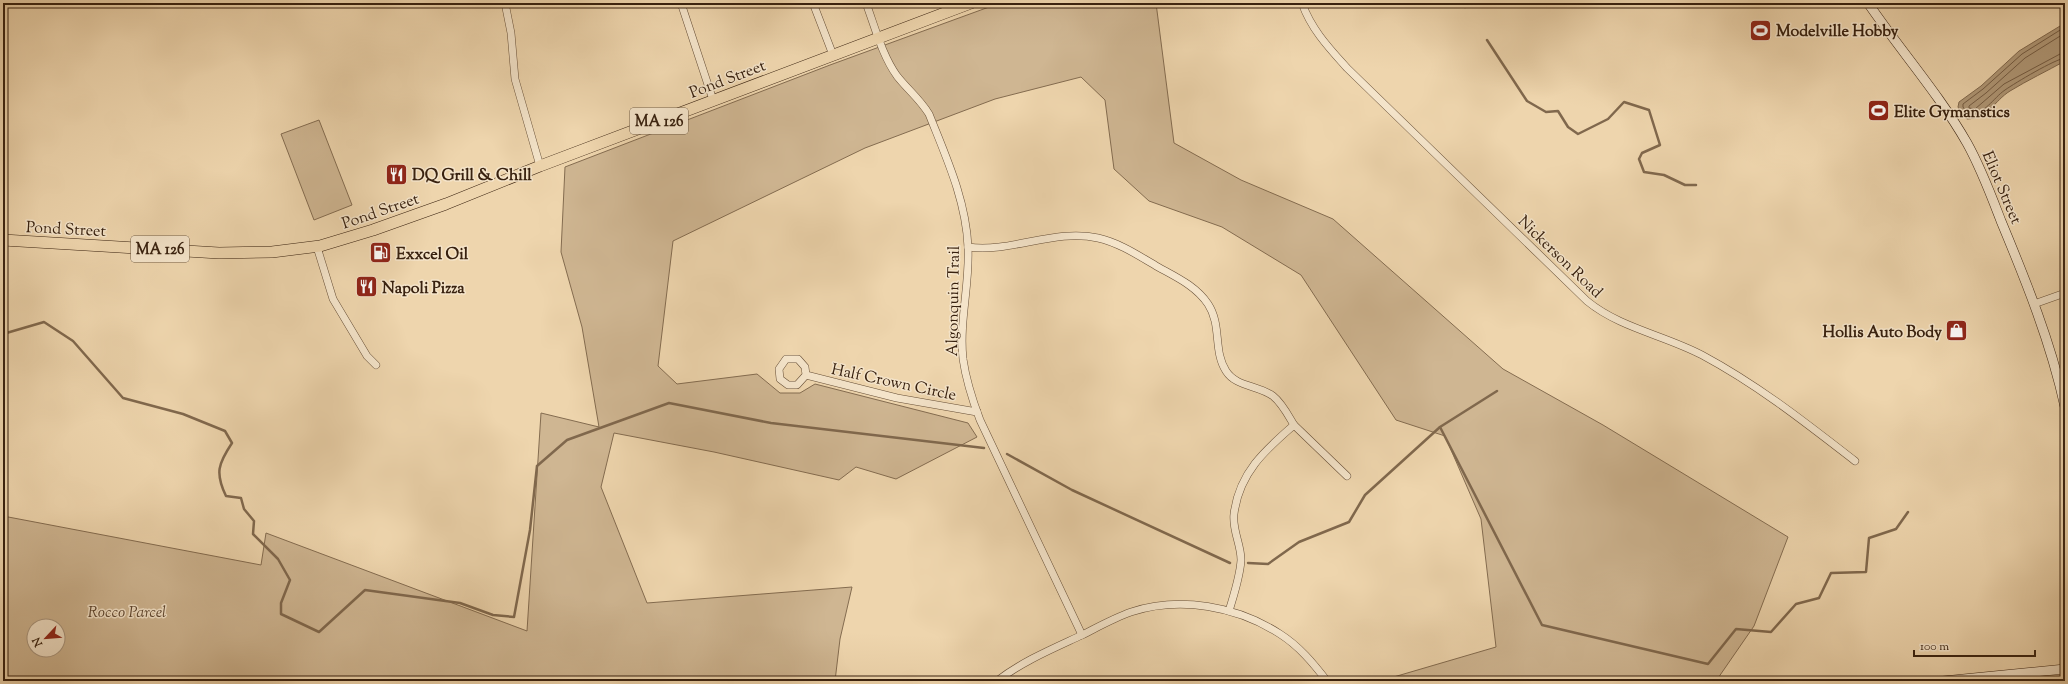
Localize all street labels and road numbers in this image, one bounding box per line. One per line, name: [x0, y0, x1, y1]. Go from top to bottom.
street label: Pond Street: [686, 55, 770, 105]
road number: MA 126: [630, 108, 688, 134]
street label: Eliot Street: [1975, 148, 2027, 229]
street label: Pond Street: [339, 188, 423, 236]
street label: Nickerson Road: [1512, 211, 1607, 304]
street label: Pond Street: [25, 217, 107, 244]
road number: MA 126: [131, 236, 189, 262]
street label: Algonquin Trail: [942, 245, 967, 357]
street label: Half Crown Circle: [829, 359, 958, 408]

